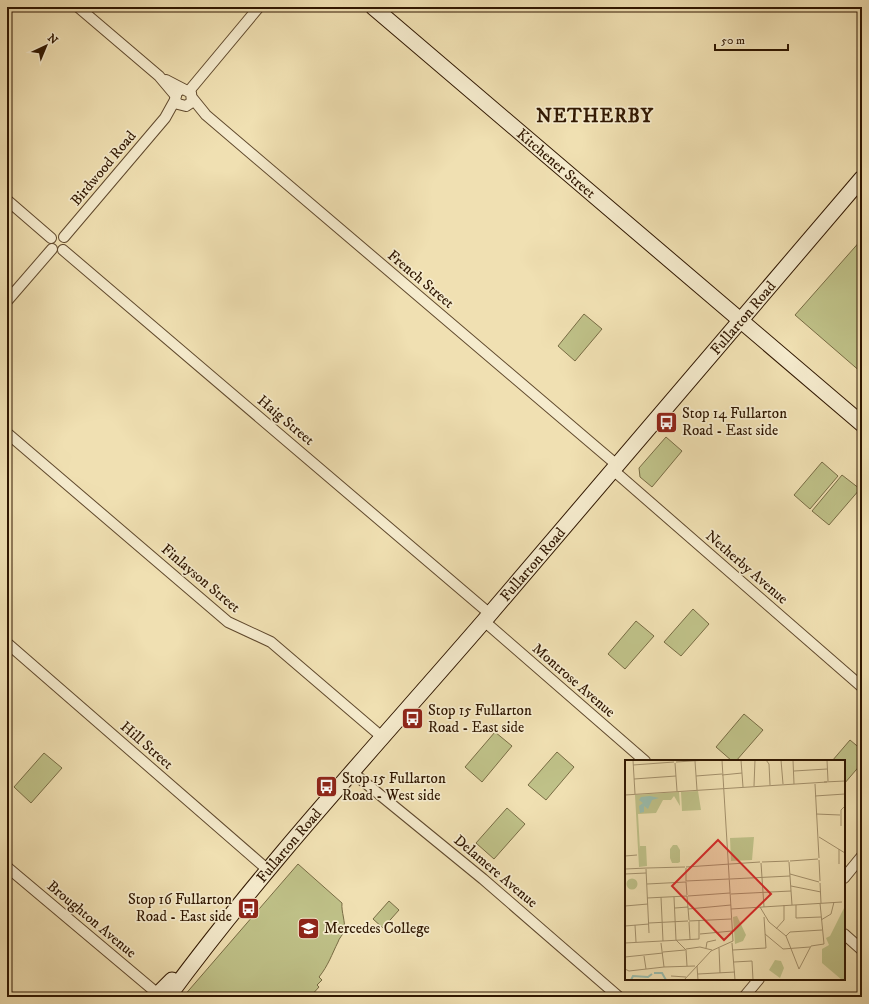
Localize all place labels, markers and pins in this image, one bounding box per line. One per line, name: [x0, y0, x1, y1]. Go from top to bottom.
place label: Stop 14 Fullarton Road - East side: [682, 404, 787, 440]
bus stop icon: Stop 14 Fullarton Road - East side: [653, 409, 679, 435]
place label: Stop 15 Fullarton Road - East side: [428, 701, 532, 737]
bus stop icon: Stop 15 Fullarton Road - East side: [399, 706, 425, 732]
place label: Stop 15 Fullarton Road - West side: [342, 769, 446, 805]
bus stop icon: Stop 15 Fullarton Road - West side: [313, 774, 339, 800]
place label: Stop 16 Fullarton Road - East side: [128, 890, 232, 926]
bus stop icon: Stop 16 Fullarton Road - East side: [235, 895, 261, 921]
school or university icon: Mercedes College: [296, 915, 322, 941]
place label: Mercedes College: [324, 919, 430, 938]

